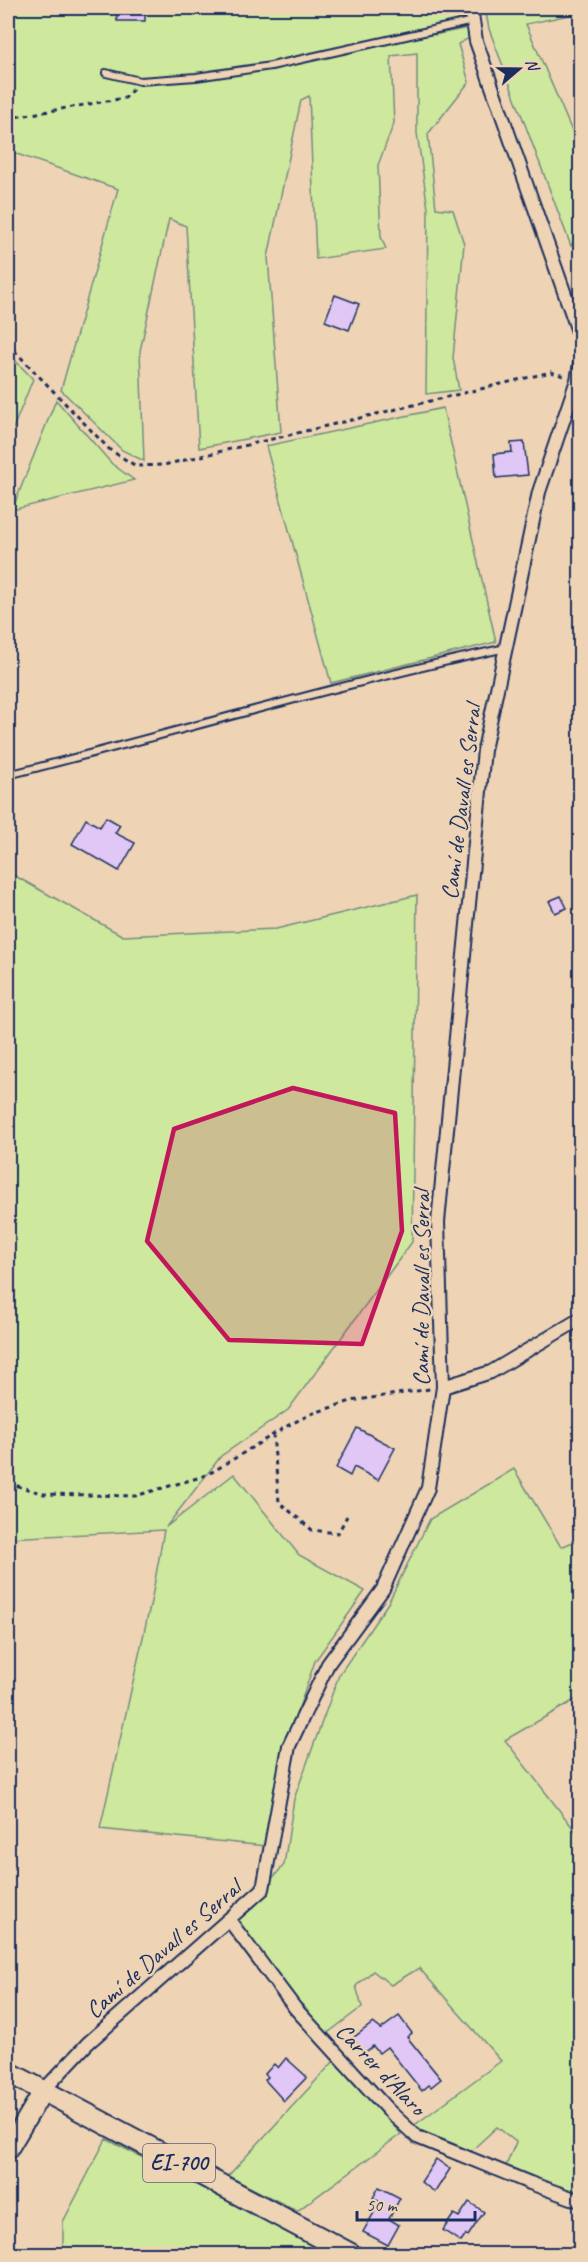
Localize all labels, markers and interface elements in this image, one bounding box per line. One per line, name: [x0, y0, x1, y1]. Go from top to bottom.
north arrow: [489, 39, 549, 99]
text: N: [521, 56, 544, 75]
street label: Camí de Davall es Serral: [434, 699, 488, 901]
street label: Camí de Davall es Serral: [406, 1186, 436, 1386]
street label: Camí de Davall es Serral: [79, 1871, 250, 2025]
street label: Carrer d'Alaro: [329, 2016, 434, 2123]
road number: EI-700: [143, 2144, 215, 2182]
scale bar: [357, 2184, 476, 2222]
text: 50 m: [366, 2194, 399, 2216]

